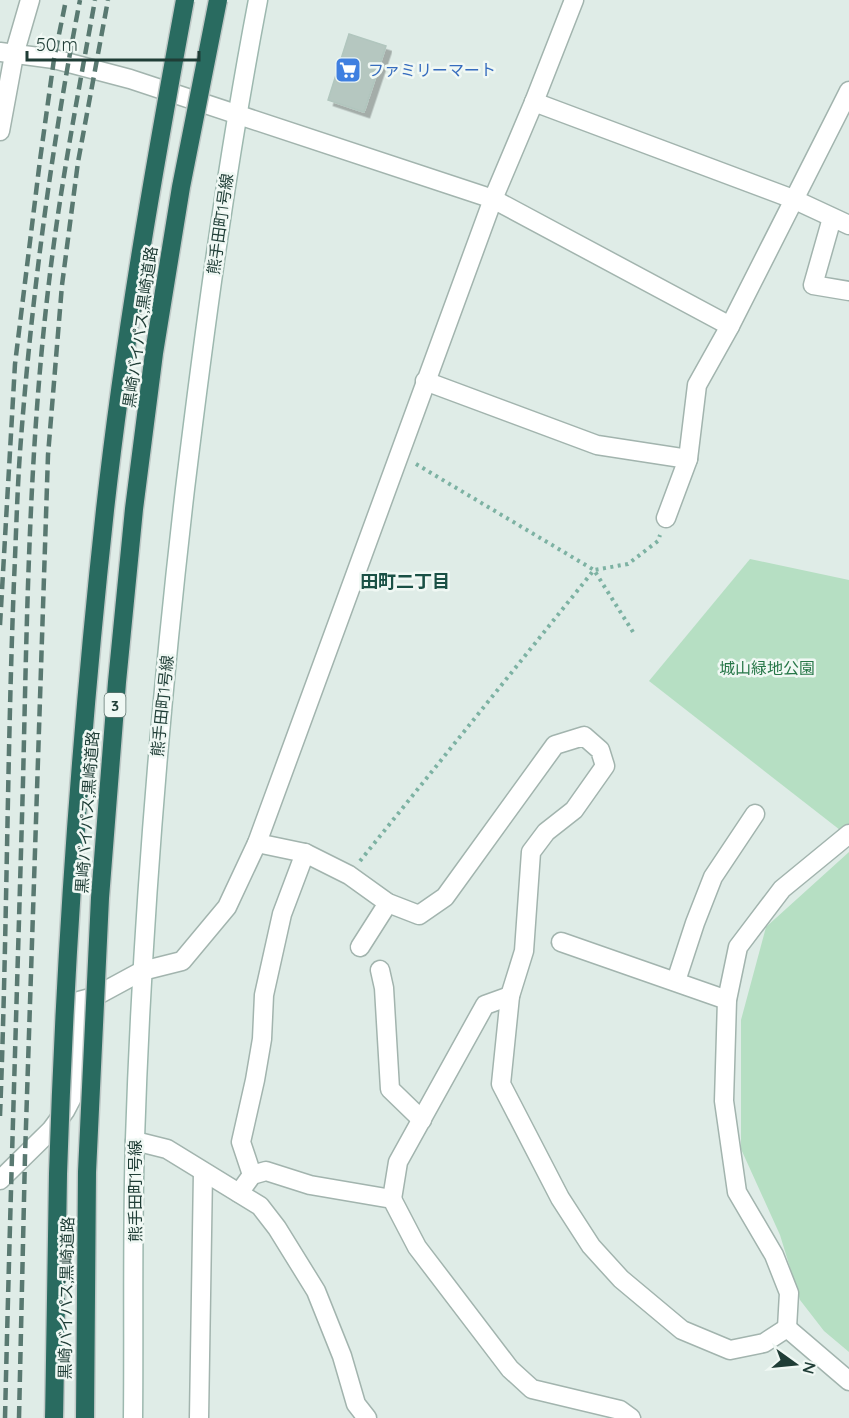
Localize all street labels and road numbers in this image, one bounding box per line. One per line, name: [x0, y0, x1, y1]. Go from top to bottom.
street label: 熊手田町1号線: [203, 172, 237, 276]
street label: 黒崎バイパス;黒崎道路: [119, 245, 161, 409]
street label: 熊手田町1号線: [147, 654, 177, 758]
road number: 3: [104, 693, 126, 717]
street label: 黒崎バイパス;黒崎道路: [71, 730, 103, 894]
street label: 熊手田町1号線: [125, 1140, 145, 1242]
street label: 黒崎バイパス;黒崎道路: [55, 1216, 77, 1380]

